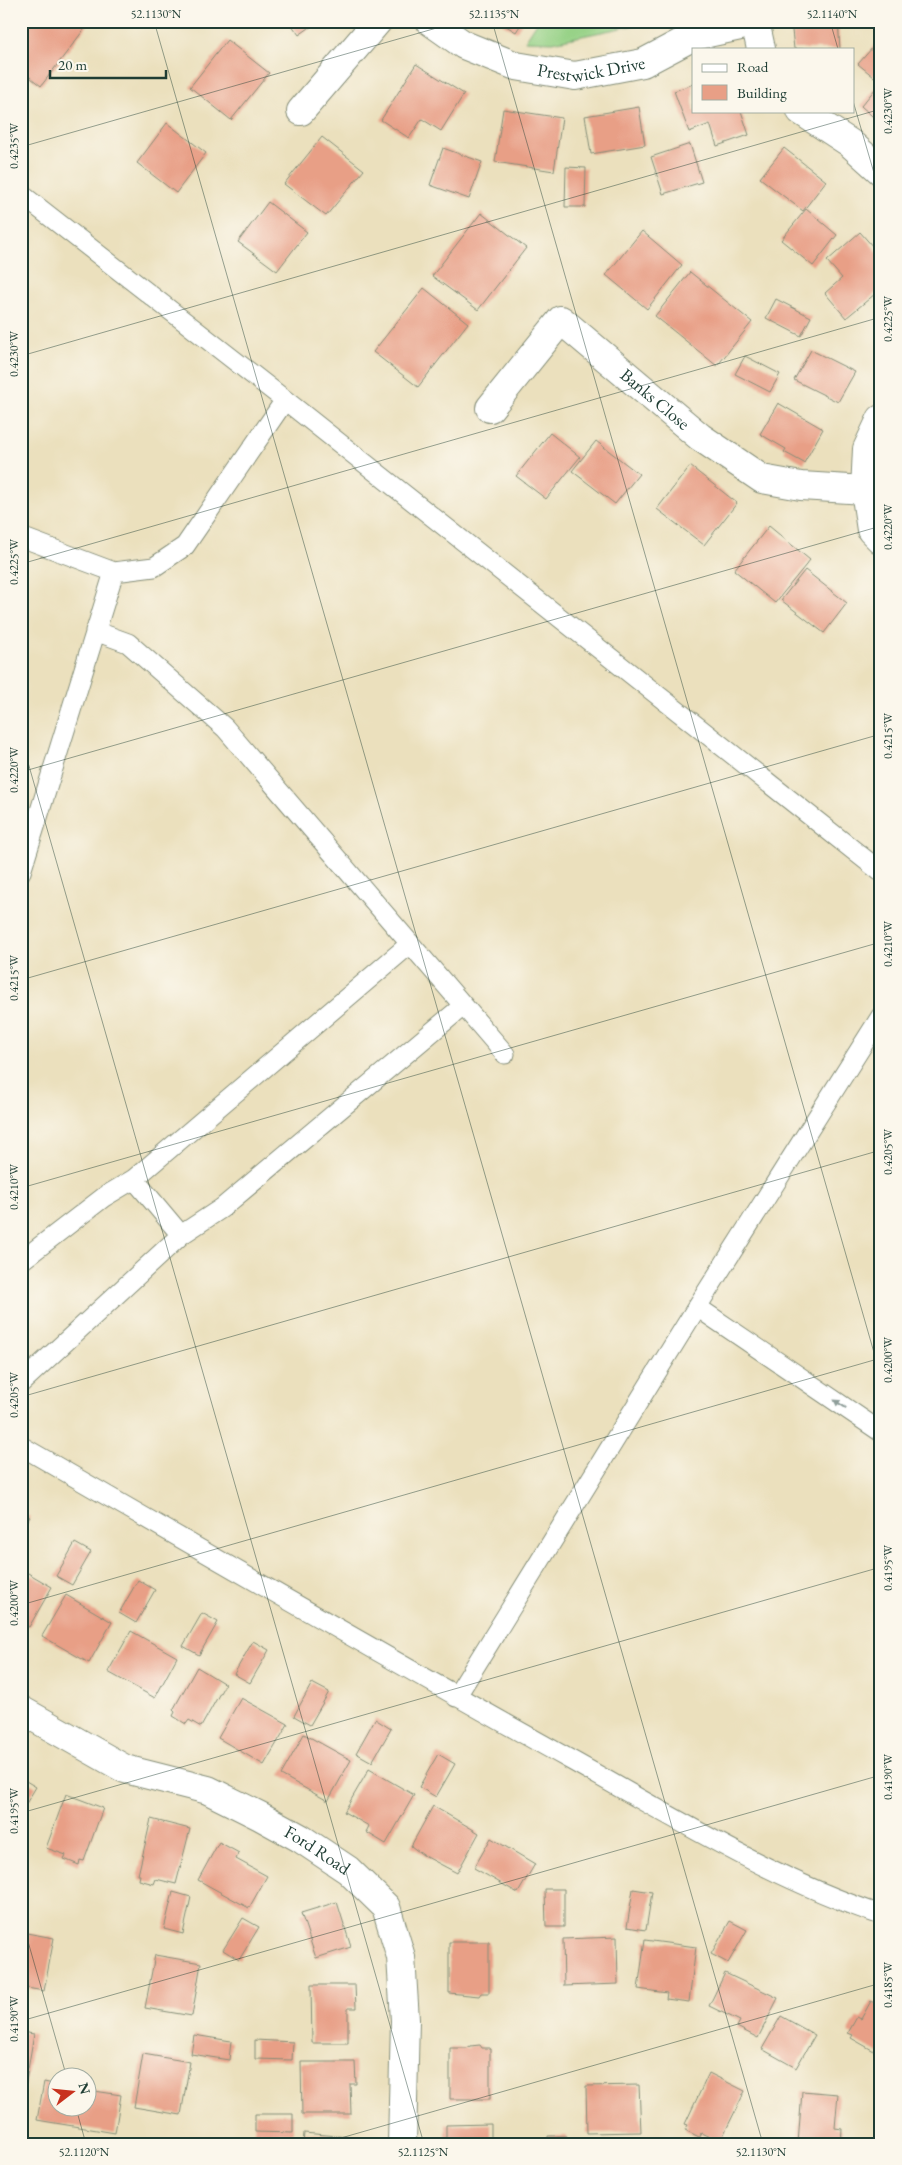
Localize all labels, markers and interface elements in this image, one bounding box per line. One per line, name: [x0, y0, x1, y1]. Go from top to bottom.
text: 52.1130°N: [131, 6, 182, 22]
text: 52.1135°N: [469, 6, 520, 22]
text: 52.1140°N: [807, 6, 858, 22]
scale bar: [50, 48, 166, 80]
legend: [692, 48, 854, 112]
street label: Prestwick Drive: [536, 51, 647, 87]
text: 20 m: [58, 55, 87, 74]
text: Road: [737, 57, 769, 76]
text: Building: [737, 83, 787, 102]
text: 0.4230°W: [880, 87, 896, 134]
text: 0.4235°W: [6, 122, 22, 169]
text: 0.4225°W: [880, 295, 896, 342]
text: 0.4230°W: [6, 330, 22, 377]
street label: Banks Close: [616, 363, 695, 435]
text: 0.4220°W: [880, 503, 896, 550]
text: 0.4225°W: [6, 538, 22, 585]
text: 0.4215°W: [880, 712, 896, 759]
text: 0.4220°W: [6, 746, 22, 793]
text: 0.4210°W: [880, 920, 896, 967]
text: 0.4215°W: [6, 954, 22, 1001]
text: 0.4205°W: [880, 1128, 896, 1175]
text: 0.4210°W: [6, 1163, 22, 1210]
text: 0.4200°W: [880, 1336, 896, 1383]
text: 0.4205°W: [6, 1371, 22, 1418]
one-way arrow: [834, 1399, 847, 1409]
text: 0.4195°W: [880, 1544, 896, 1591]
text: 0.4200°W: [6, 1579, 22, 1626]
text: 0.4190°W: [880, 1753, 896, 1800]
text: 0.4195°W: [6, 1787, 22, 1834]
street label: Ford Road: [281, 1820, 356, 1880]
text: 0.4185°W: [880, 1961, 896, 2008]
text: 0.4190°W: [6, 1995, 22, 2042]
north arrow: [48, 2068, 98, 2118]
text: N: [74, 2080, 95, 2097]
text: 52.1120°N: [59, 2144, 110, 2160]
text: 52.1125°N: [398, 2144, 449, 2160]
text: 52.1130°N: [736, 2144, 787, 2160]

